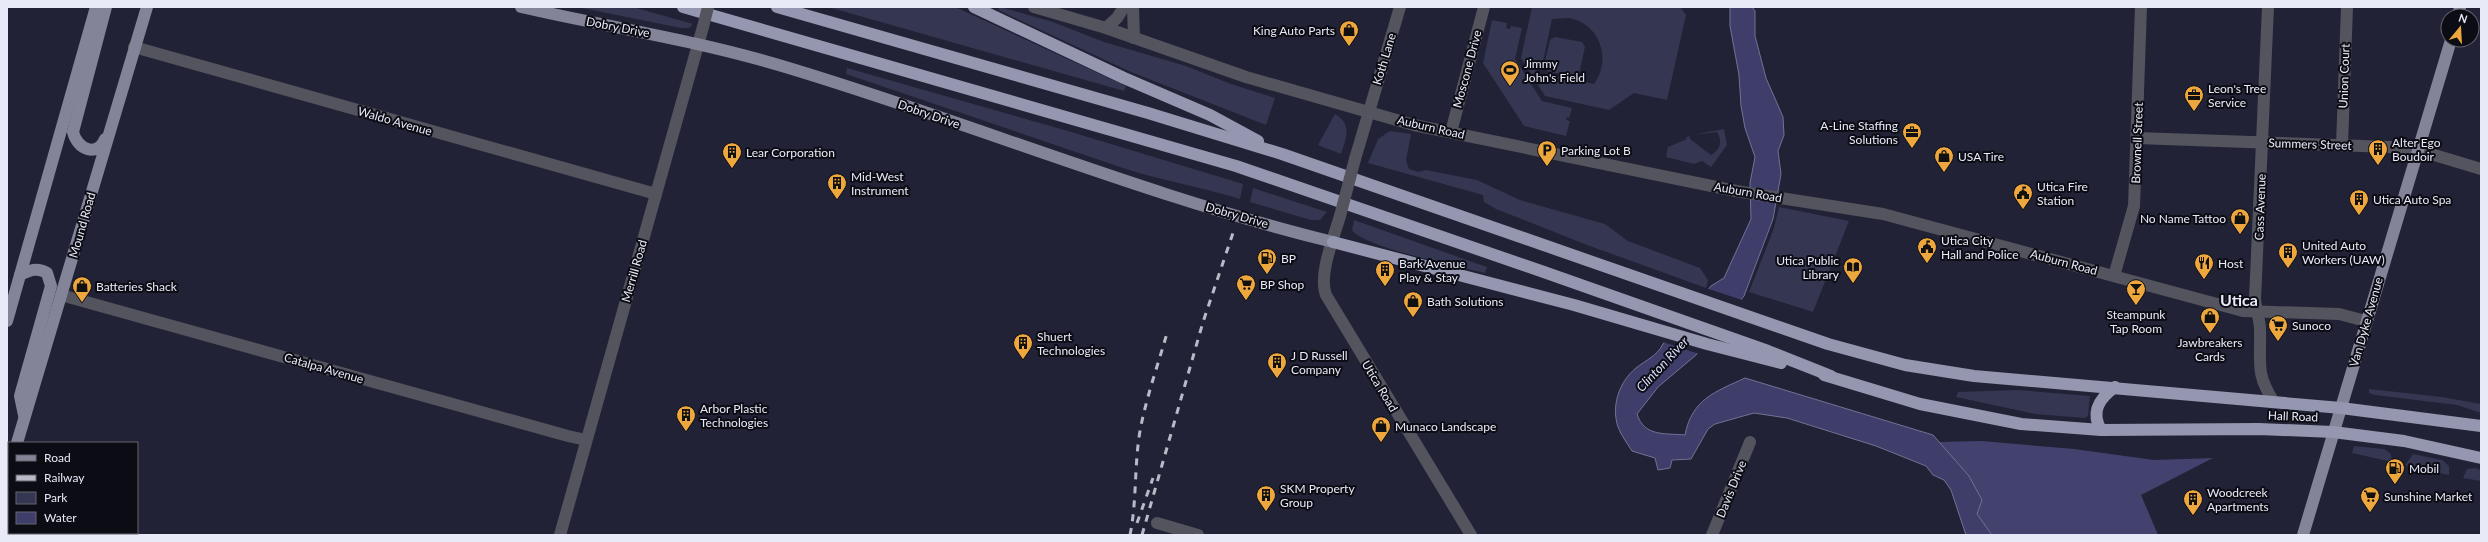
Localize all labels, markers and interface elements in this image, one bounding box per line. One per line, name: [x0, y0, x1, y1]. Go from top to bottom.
north arrow: [2440, 8, 2480, 48]
text: N: [2457, 11, 2469, 26]
street label: Dobry Drive: [585, 13, 651, 41]
shop icon: King Auto Parts: [1338, 19, 1360, 47]
place label: King Auto Parts: [1253, 23, 1335, 38]
street label: Moscone Drive: [1449, 28, 1485, 110]
street label: Koth Lane: [1369, 31, 1399, 87]
street label: Union Court: [2335, 43, 2353, 109]
place label: Jimmy John's Field: [1524, 56, 1585, 85]
sports icon: Jimmy John's Field: [1499, 59, 1521, 87]
place label: Leon's Tree Service: [2208, 81, 2266, 110]
office icon: Leon's Tree Service: [2183, 84, 2205, 112]
street label: Dobry Drive: [896, 96, 962, 132]
street label: Brownell Street: [2128, 101, 2146, 184]
street label: Waldo Avenue: [356, 103, 434, 139]
street label: Auburn Road: [1396, 112, 1466, 142]
place label: A-Line Staffing Solutions: [1820, 118, 1898, 147]
office icon: A-Line Staffing Solutions: [1901, 121, 1923, 149]
street label: Summers Street: [2268, 135, 2353, 153]
place label: Alter Ego Boudoir: [2392, 135, 2441, 164]
building icon: Alter Ego Boudoir: [2367, 138, 2389, 166]
parking icon: Parking Lot B: [1536, 139, 1558, 167]
building icon: Lear Corporation: [721, 141, 743, 169]
place label: Parking Lot B: [1561, 143, 1631, 158]
place label: Lear Corporation: [746, 145, 835, 160]
shop icon: USA Tire: [1933, 145, 1955, 173]
place label: USA Tire: [1958, 149, 2004, 164]
place label: Mid-West Instrument: [851, 169, 909, 198]
building icon: Mid-West Instrument: [826, 172, 848, 200]
street label: Cass Avenue: [2251, 173, 2269, 241]
street label: Auburn Road: [1713, 179, 1783, 205]
place label: Utica Fire Station: [2037, 179, 2088, 208]
public building icon: Utica Fire Station: [2012, 182, 2034, 210]
building icon: Utica Auto Spa: [2348, 188, 2370, 216]
street label: Mound Road: [65, 190, 99, 260]
place label: Utica Auto Spa: [2373, 192, 2451, 207]
street label: Dobry Drive: [1204, 199, 1270, 231]
shop icon: No Name Tattoo: [2229, 207, 2251, 235]
place label: No Name Tattoo: [2140, 211, 2226, 226]
place label: Utica City Hall and Police: [1941, 233, 2019, 262]
public building icon: Utica City Hall and Police: [1916, 236, 1938, 264]
street label: Merrill Road: [618, 238, 650, 304]
place label: United Auto Workers (UAW): [2302, 238, 2385, 267]
building icon: United Auto Workers (UAW): [2277, 241, 2299, 269]
street label: Auburn Road: [2029, 246, 2099, 278]
fuel station icon: BP: [1256, 247, 1278, 275]
place label: BP: [1281, 251, 1296, 266]
restaurant icon: Host: [2193, 252, 2215, 280]
place label: Utica Public Library: [1776, 253, 1840, 282]
place label: Bark Avenue Play & Stay: [1399, 256, 1466, 285]
library icon: Utica Public Library: [1842, 256, 1864, 284]
place label: Host: [2218, 256, 2244, 271]
building icon: Bark Avenue Play & Stay: [1374, 259, 1396, 287]
supermarket icon: BP Shop: [1235, 273, 1257, 301]
shop icon: Batteries Shack: [71, 275, 93, 303]
street label: Van Dyke Avenue: [2346, 275, 2386, 369]
place label: BP Shop: [1260, 277, 1305, 292]
bar icon: Steampunk Tap Room: [2125, 278, 2147, 306]
place label: Batteries Shack: [96, 279, 178, 294]
shop icon: Bath Solutions: [1402, 290, 1424, 318]
district label: Utica: [2220, 290, 2258, 309]
place label: Bath Solutions: [1427, 294, 1504, 309]
shop icon: Jawbreakers Cards: [2199, 306, 2221, 334]
place label: Steampunk Tap Room: [2107, 307, 2166, 336]
supermarket icon: Sunoco: [2267, 314, 2289, 342]
place label: Sunoco: [2292, 318, 2331, 333]
place label: Shuert Technologies: [1037, 329, 1105, 358]
building icon: Shuert Technologies: [1012, 332, 1034, 360]
water label: Clinton River: [1633, 333, 1692, 395]
place label: Jawbreakers Cards: [2178, 335, 2242, 364]
place label: J D Russell Company: [1291, 348, 1348, 377]
street label: Catalpa Avenue: [282, 349, 366, 387]
building icon: J D Russell Company: [1266, 351, 1288, 379]
street label: Utica Road: [1359, 358, 1401, 414]
place label: Arbor Plastic Technologies: [700, 401, 768, 430]
building icon: Arbor Plastic Technologies: [675, 404, 697, 432]
street label: Hall Road: [2268, 408, 2318, 424]
shop icon: Munaco Landscape: [1370, 415, 1392, 443]
place label: Munaco Landscape: [1395, 419, 1496, 434]
legend: [8, 442, 138, 534]
text: Road: [44, 450, 71, 465]
fuel station icon: Mobil: [2384, 457, 2406, 485]
street label: Davis Drive: [1713, 458, 1749, 520]
place label: Mobil: [2409, 461, 2439, 476]
text: Railway: [44, 470, 85, 485]
place label: SKM Property Group: [1280, 481, 1355, 510]
building icon: SKM Property Group: [1255, 484, 1277, 512]
place label: Woodcreek Apartments: [2207, 485, 2269, 514]
supermarket icon: Sunshine Market: [2359, 485, 2381, 513]
building icon: Woodcreek Apartments: [2182, 488, 2204, 516]
place label: Sunshine Market: [2384, 489, 2473, 504]
text: Park: [44, 490, 68, 505]
text: Water: [44, 510, 77, 525]

